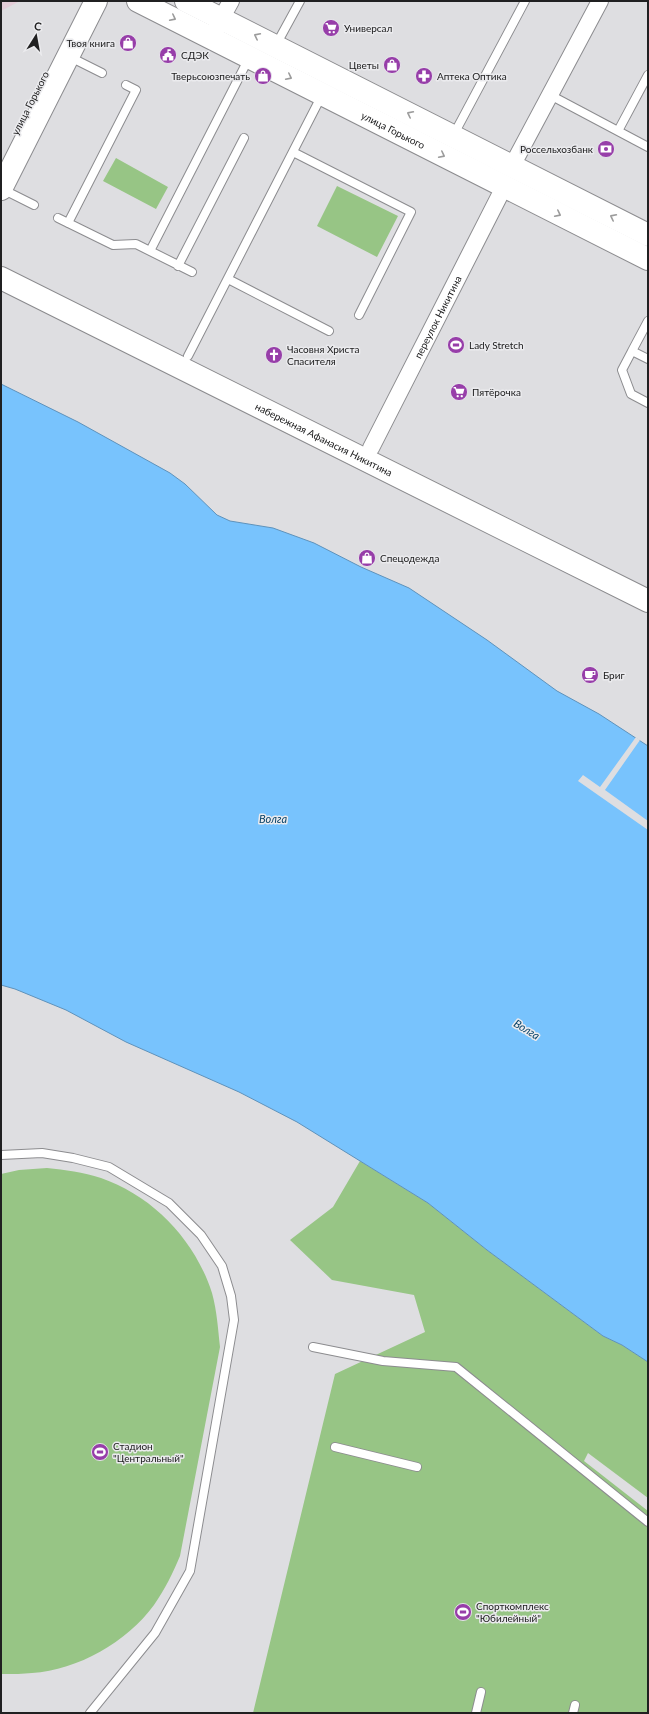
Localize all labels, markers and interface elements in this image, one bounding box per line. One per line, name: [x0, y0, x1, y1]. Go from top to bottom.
one-way arrow: [168, 14, 176, 21]
north arrow: [16, 16, 56, 56]
supermarket icon: Универсал: [321, 18, 341, 38]
text: С: [33, 19, 44, 33]
place label: Универсал: [344, 22, 393, 34]
shop icon: Твоя книга: [118, 33, 138, 53]
one-way arrow: [253, 34, 261, 41]
place label: Твоя книга: [67, 37, 115, 49]
public building icon: СДЭК: [158, 45, 178, 65]
place label: СДЭК: [181, 49, 209, 61]
shop icon: Цветы: [382, 55, 402, 75]
place label: Цветы: [349, 59, 379, 71]
shop icon: Тверьсоюзпечать: [253, 66, 273, 86]
pharmacy icon: Аптека Оптика: [414, 66, 434, 86]
street label: улица Горького: [9, 69, 51, 137]
place label: Тверьсоюзпечать: [171, 70, 250, 82]
place label: Аптека Оптика: [437, 70, 507, 82]
one-way arrow: [284, 72, 292, 80]
street label: улица Горького: [359, 109, 427, 151]
one-way arrow: [407, 111, 414, 119]
bank icon: Россельхозбанк: [596, 139, 616, 159]
place label: Россельхозбанк: [520, 143, 594, 155]
one-way arrow: [438, 150, 445, 158]
one-way arrow: [554, 209, 561, 217]
one-way arrow: [610, 215, 617, 222]
street label: переулок Никитина: [412, 274, 464, 360]
sports icon: Lady Stretch: [446, 335, 466, 355]
place label: Lady Stretch: [469, 339, 524, 351]
place label: Часовня Христа Спасителя: [287, 343, 359, 367]
church icon: Часовня Христа Спасителя: [264, 345, 284, 365]
supermarket icon: Пятёрочка: [449, 382, 469, 402]
place label: Пятёрочка: [472, 386, 521, 398]
street label: набережная Афанасия Никитина: [253, 400, 395, 479]
shop icon: Спецодежда: [357, 548, 377, 568]
place label: Спецодежда: [380, 552, 439, 564]
cafe icon: Бриг: [580, 665, 600, 685]
place label: Бриг: [603, 669, 625, 681]
water label: Волга: [259, 812, 287, 825]
water label: Волга: [512, 1016, 543, 1042]
place label: Стадион "Центральный": [113, 1440, 184, 1464]
sports icon: Стадион "Центральный": [90, 1442, 110, 1462]
place label: Спорткомплекс "Юбилейный": [476, 1600, 549, 1624]
sports icon: Спорткомплекс "Юбилейный": [453, 1602, 473, 1622]

